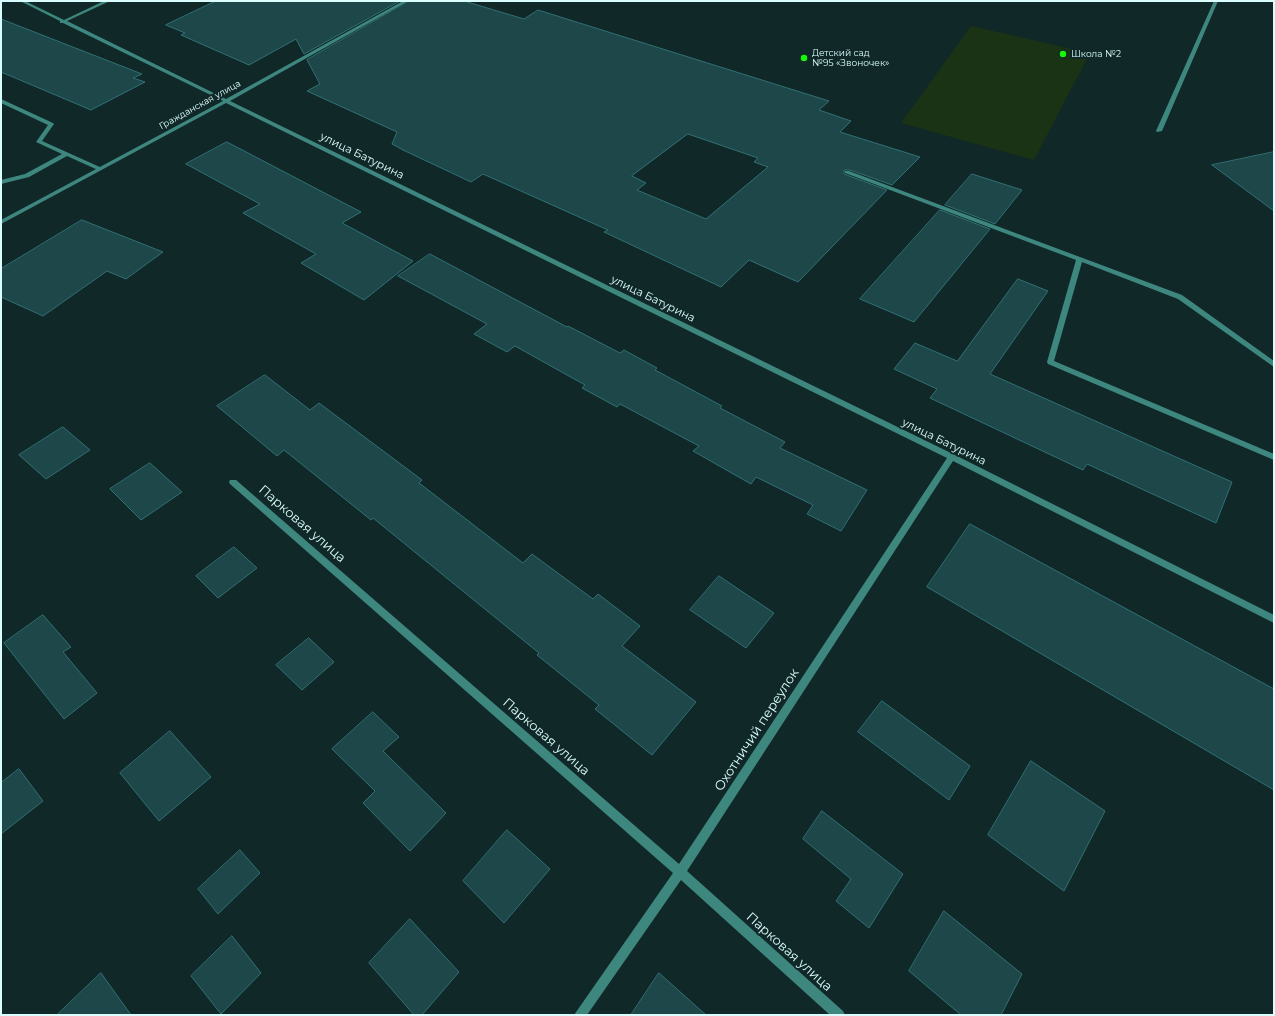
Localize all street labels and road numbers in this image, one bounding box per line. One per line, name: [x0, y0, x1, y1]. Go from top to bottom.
street label: Гражданская улица: [157, 78, 243, 132]
street label: улица Батурина: [318, 130, 406, 182]
street label: улица Батурина: [609, 273, 697, 325]
street label: улица Батурина: [900, 416, 988, 468]
street label: Парковая улица: [255, 482, 349, 566]
street label: Охотничий переулок: [711, 666, 803, 794]
street label: Парковая улица: [499, 695, 593, 779]
street label: Парковая улица: [743, 909, 835, 995]

